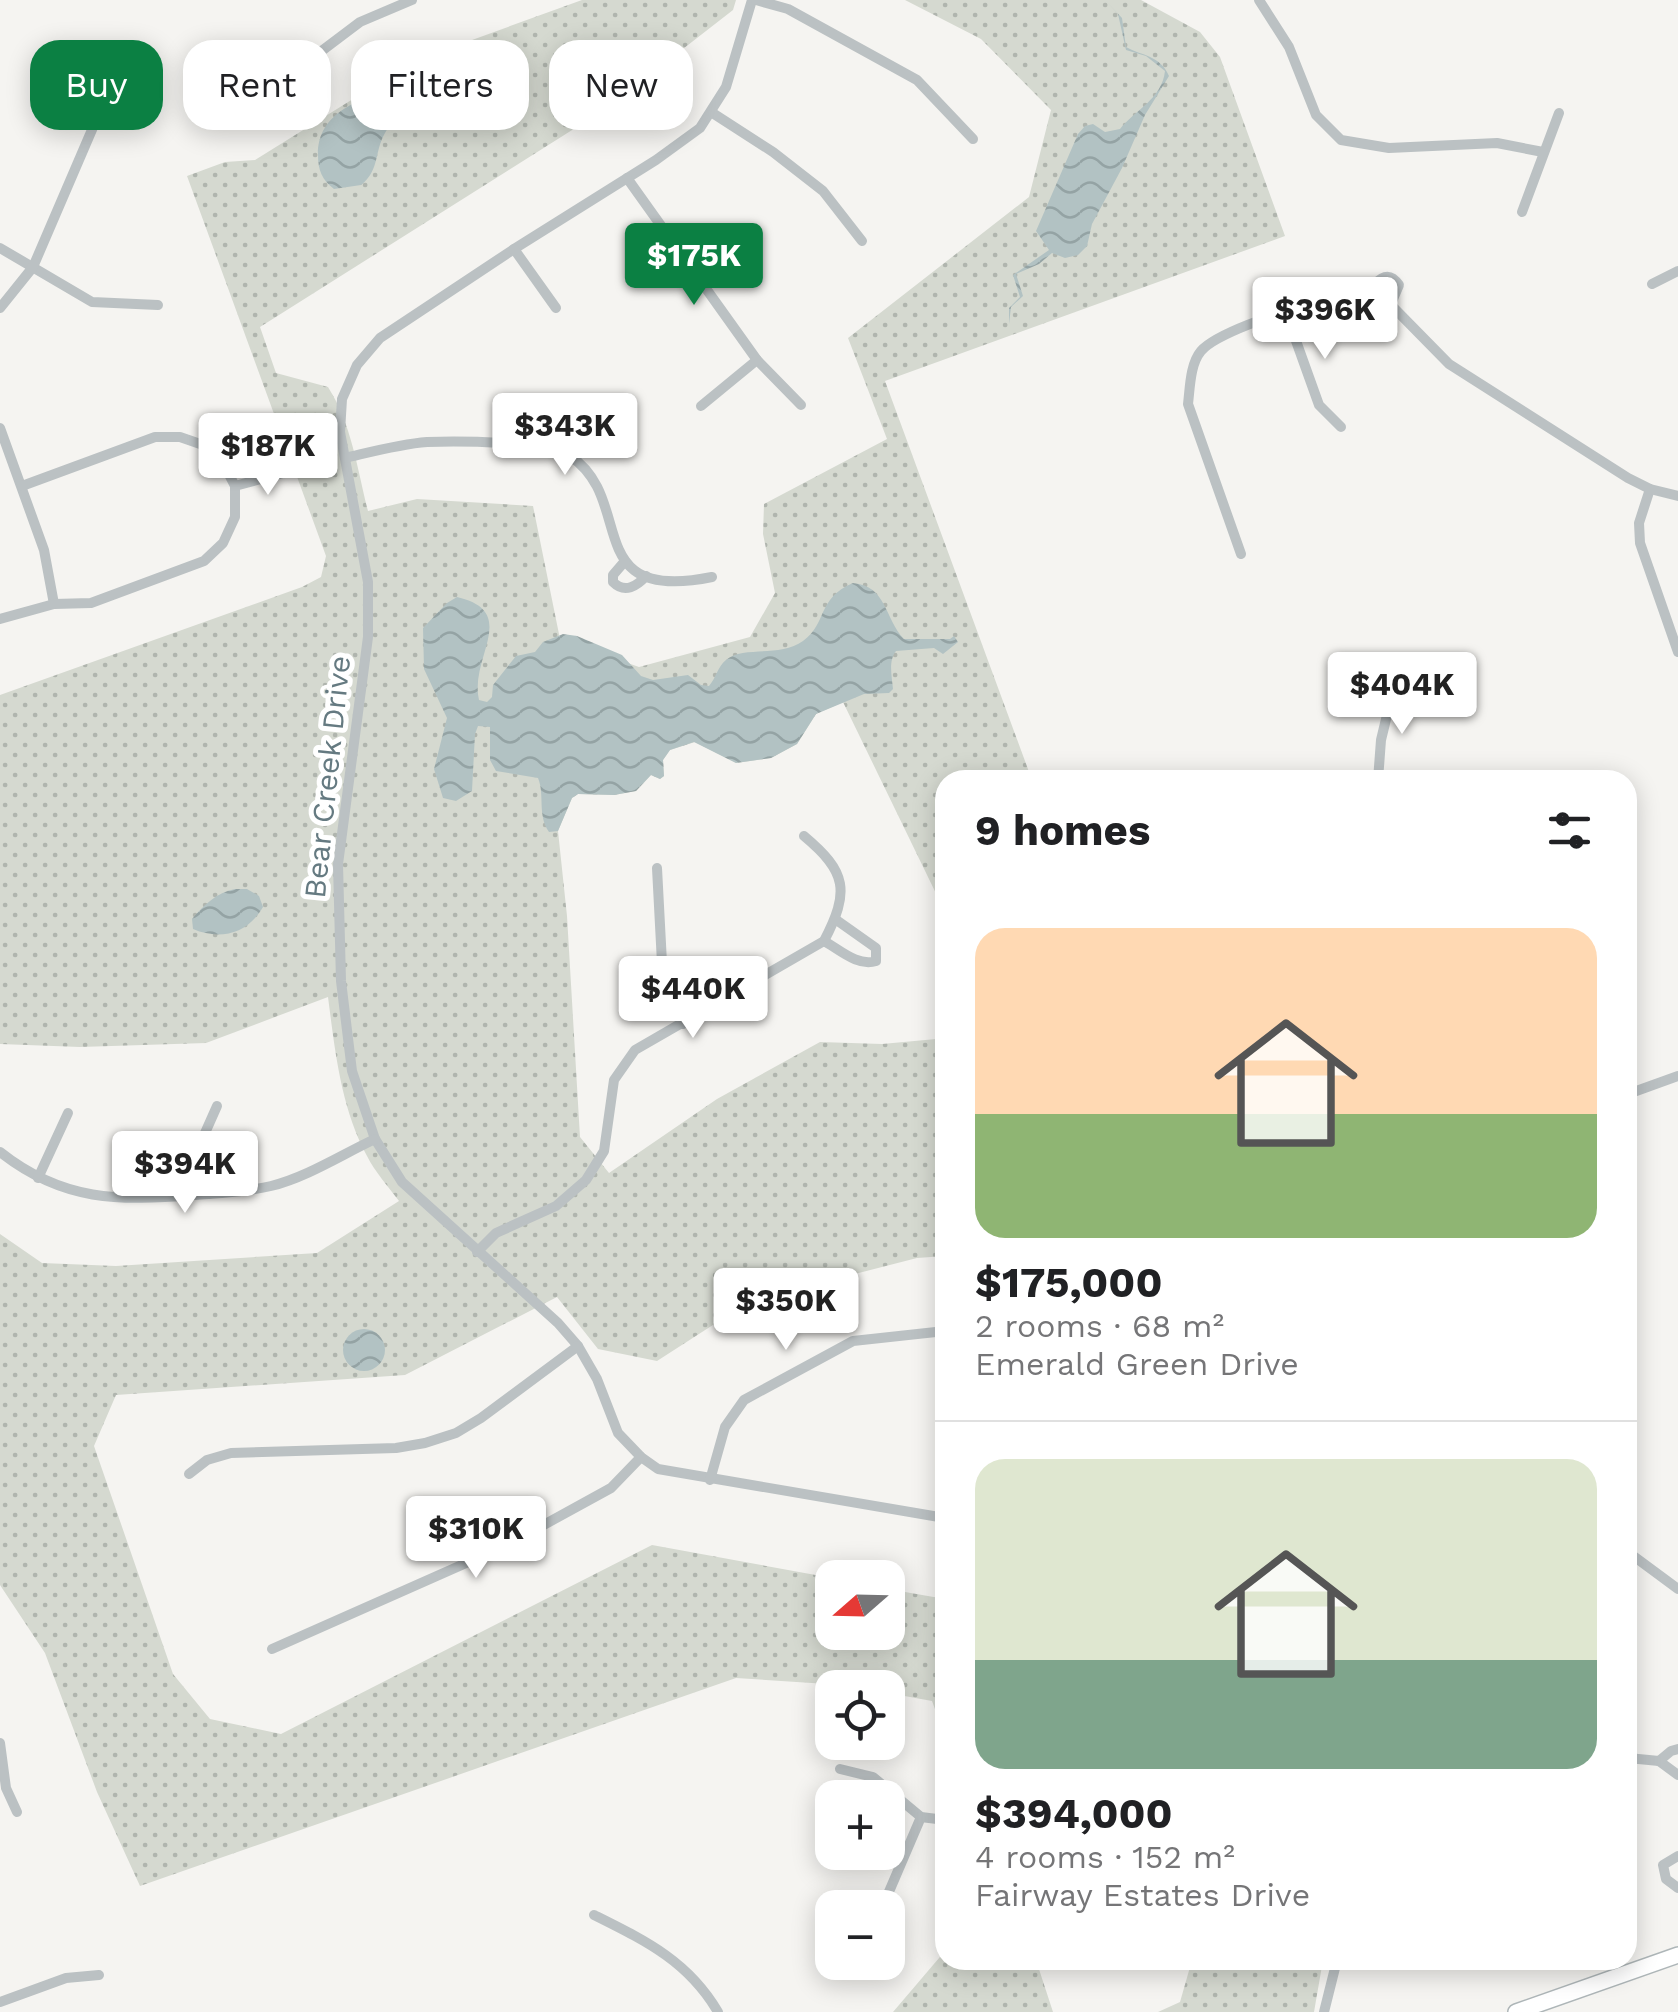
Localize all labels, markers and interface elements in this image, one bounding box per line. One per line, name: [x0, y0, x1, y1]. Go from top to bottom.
chip: Buy: [30, 40, 163, 130]
chip: Rent: [183, 40, 331, 130]
chip: Filters: [351, 40, 529, 130]
chip: New: [549, 40, 693, 130]
pin: $175K: [624, 223, 764, 308]
text: $175K: [647, 236, 741, 274]
pin: $396K: [1255, 277, 1395, 362]
text: $396K: [1274, 290, 1376, 328]
pin: $343K: [495, 393, 635, 478]
text: $343K: [514, 406, 616, 444]
pin: $187K: [198, 413, 338, 498]
text: $187K: [221, 426, 315, 464]
pin: $404K: [1332, 652, 1472, 737]
street label: Bear Creek Drive: [297, 654, 357, 900]
text: $404K: [1350, 665, 1454, 703]
icon: filters: [1542, 803, 1597, 858]
text: 9 homes: [975, 806, 1150, 855]
pin: $440K: [623, 956, 763, 1041]
text: $440K: [641, 969, 745, 1007]
icon: home: [1196, 993, 1376, 1173]
pin: $394K: [115, 1131, 255, 1216]
text: $394K: [134, 1144, 236, 1182]
text: $175,000: [975, 1258, 1162, 1307]
pin: $350K: [716, 1268, 856, 1353]
text: $350K: [736, 1281, 836, 1319]
text: 2 rooms · 68 m²: [975, 1307, 1224, 1345]
text: Emerald Green Drive: [975, 1345, 1299, 1383]
pin: $310K: [406, 1496, 546, 1581]
text: $310K: [428, 1509, 524, 1547]
icon: home: [1196, 1524, 1376, 1704]
north arrow: [815, 1560, 905, 1650]
map controls: [815, 1560, 905, 1980]
button: locate: [815, 1670, 905, 1760]
button: +: [815, 1780, 905, 1870]
text: $394,000: [975, 1789, 1173, 1838]
text: 4 rooms · 152 m²: [975, 1838, 1235, 1876]
text: Fairway Estates Drive: [975, 1876, 1310, 1914]
button: −: [815, 1890, 905, 1980]

